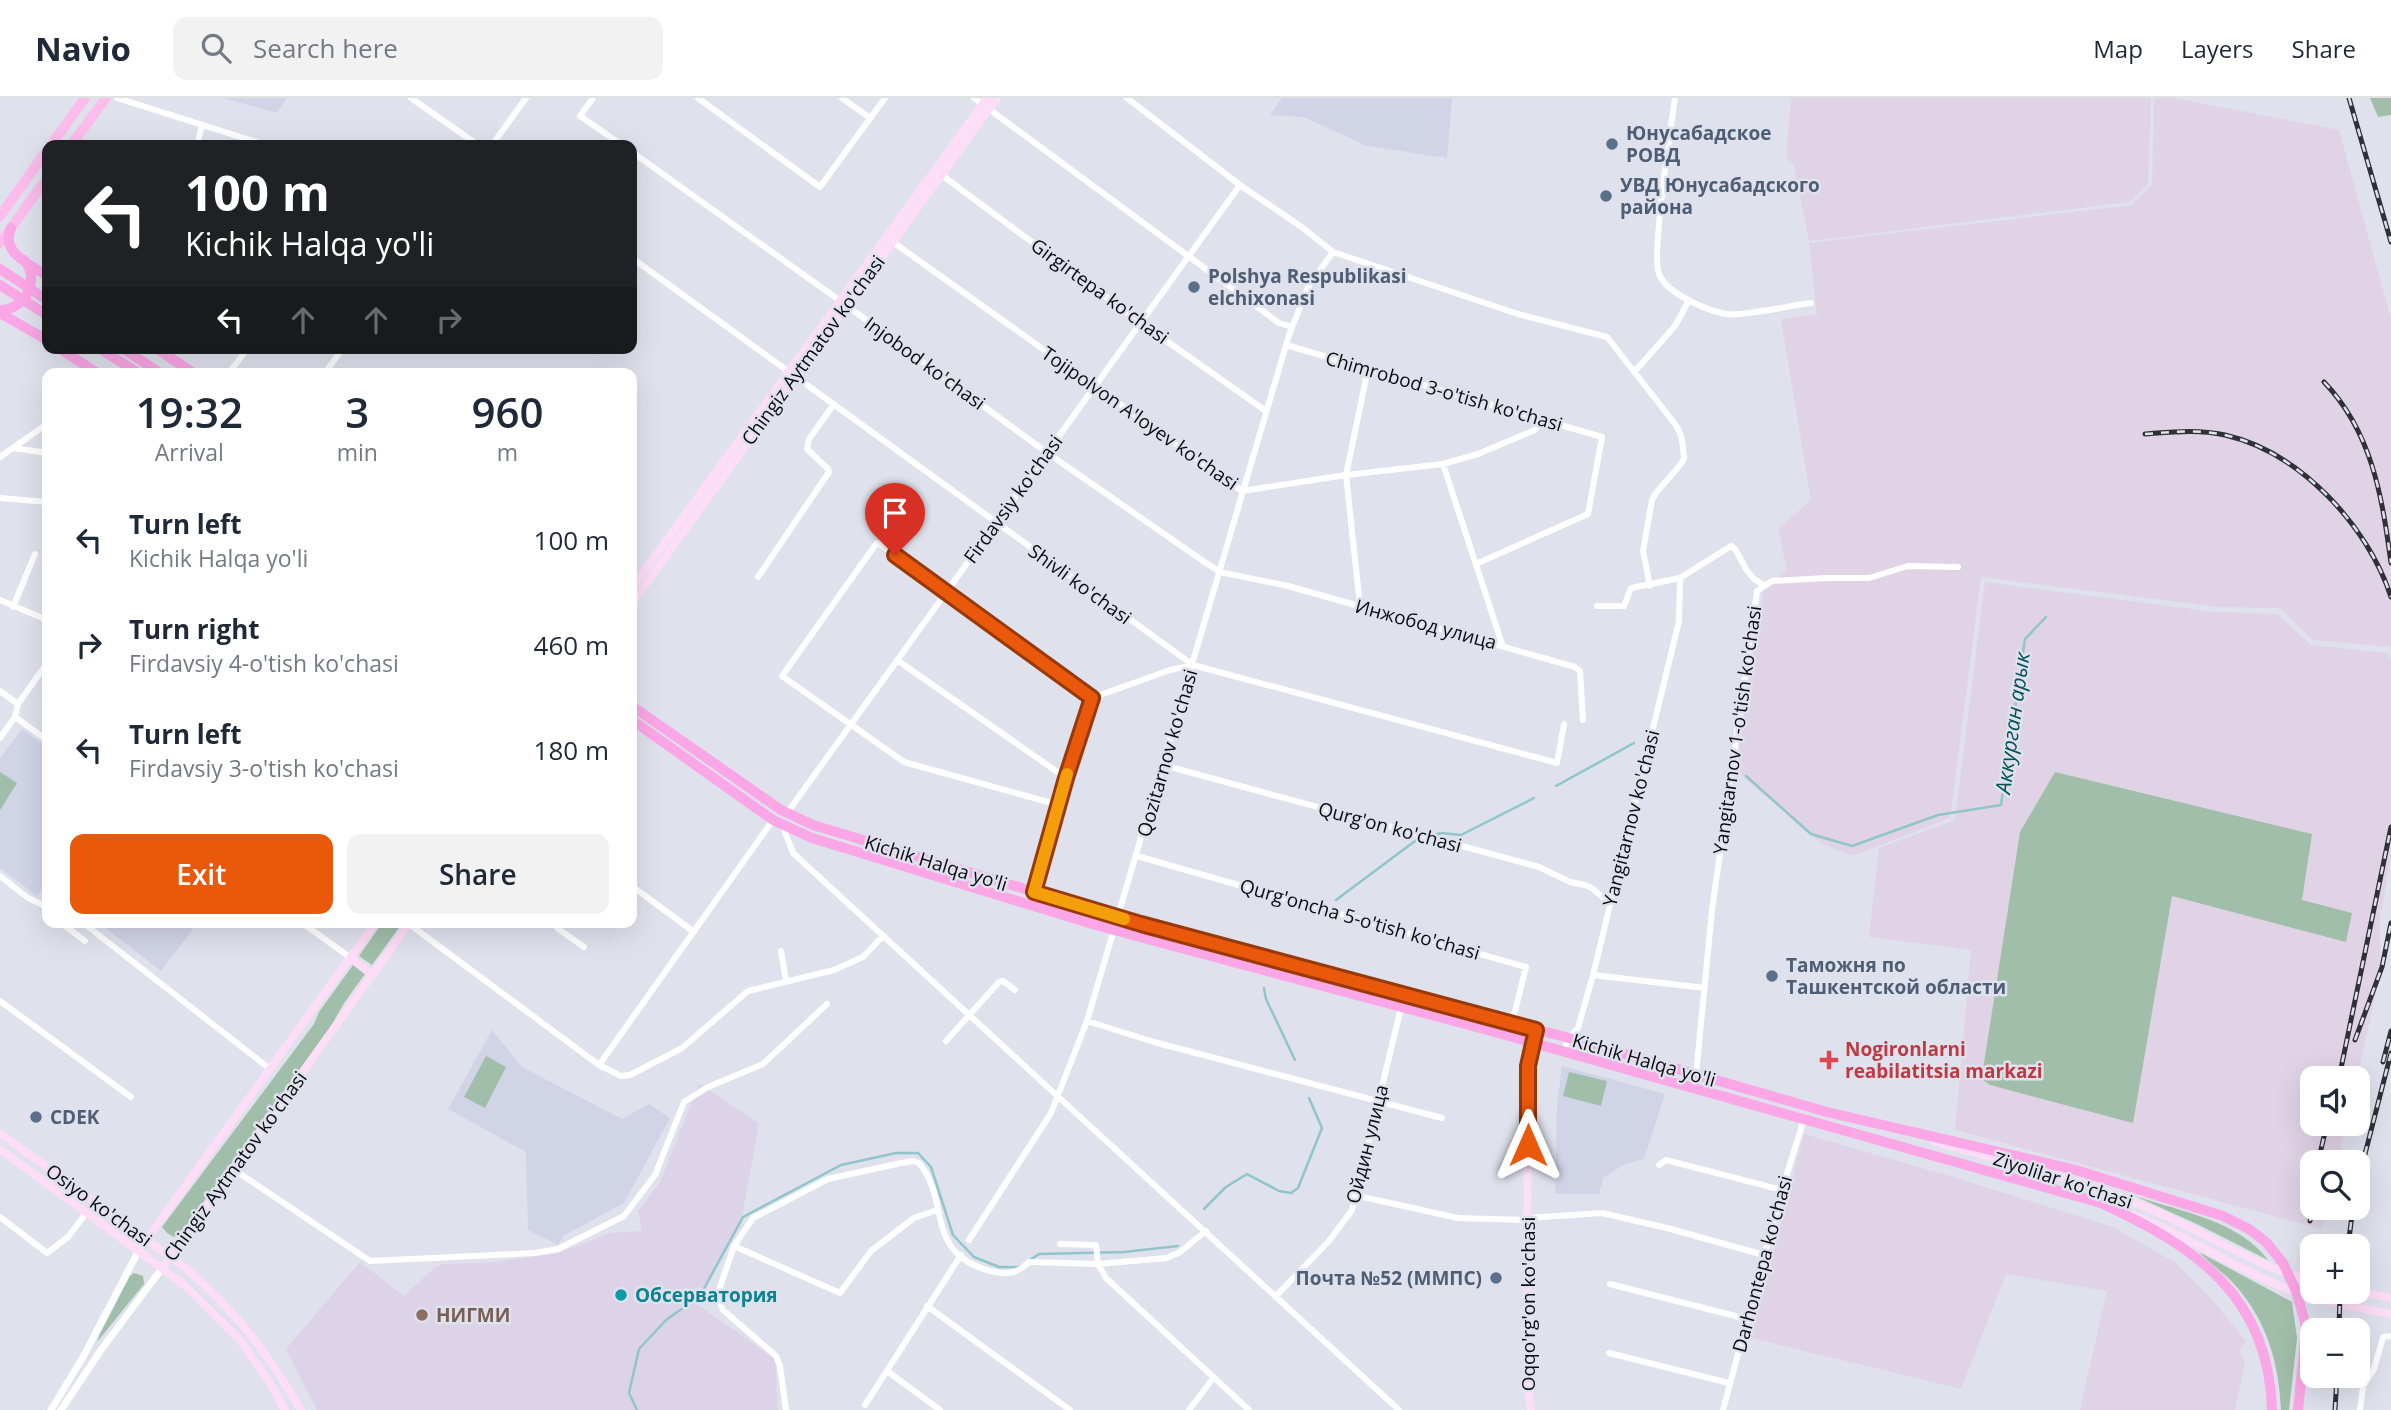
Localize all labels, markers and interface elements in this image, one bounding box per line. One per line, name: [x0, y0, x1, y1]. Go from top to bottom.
search box: [173, 17, 663, 80]
text: Navio: [35, 26, 131, 71]
icon: search: [197, 29, 235, 67]
text: Search here: [253, 30, 398, 66]
text: Map: [2093, 32, 2143, 65]
text: Layers: [2181, 32, 2254, 65]
text: Share: [2292, 32, 2356, 65]
place label: Юнусабадское РОВД: [1626, 120, 1771, 168]
marker: Юнусабадское РОВД: [1604, 136, 1620, 152]
text: 100 m: [185, 159, 330, 225]
icon: left: [70, 168, 161, 259]
place label: УВД Юнусабадского района: [1620, 172, 1820, 220]
marker: УВД Юнусабадского района: [1598, 188, 1614, 204]
text: Kichik Halqa yo'li: [185, 222, 434, 265]
street label: Girgirtepa ko'chasi: [1026, 232, 1174, 350]
street label: Chingiz Aytmatov ko'chasi: [735, 250, 891, 450]
place label: Polshya Respublikasi elchixonasi: [1208, 263, 1407, 311]
marker: Polshya Respublikasi elchixonasi: [1186, 279, 1202, 295]
icon: left: [211, 301, 249, 339]
icon: ahead: [284, 301, 322, 339]
icon: ahead: [357, 301, 395, 339]
icon: right: [430, 301, 468, 339]
street label: Injobod ko'chasi: [859, 310, 991, 416]
street label: Tojipolvon A'loyev ko'chasi: [1036, 340, 1244, 496]
street label: Chimrobod 3-o'tish ko'chasi: [1322, 345, 1566, 437]
text: 19:32: [136, 383, 243, 440]
text: 3: [345, 383, 369, 440]
text: 960: [471, 383, 543, 440]
street label: Firdavsiy ko'chasi: [957, 429, 1069, 569]
text: Arrival: [155, 436, 224, 468]
text: min: [337, 436, 378, 468]
text: m: [497, 436, 518, 468]
pin: [865, 483, 925, 555]
icon: arrive: [876, 494, 914, 532]
text: Turn left: [129, 506, 241, 542]
icon: left: [70, 521, 108, 559]
text: 100 m: [534, 522, 609, 558]
street label: Shivli ko'chasi: [1023, 538, 1137, 630]
text: Kichik Halqa yo'li: [129, 542, 308, 574]
street label: Инжобод улица: [1352, 593, 1500, 655]
street label: Yangitarnov 1-o'tish ko'chasi: [1707, 604, 1767, 856]
text: Turn right: [129, 611, 260, 647]
icon: right: [70, 626, 108, 664]
text: 460 m: [534, 627, 609, 663]
text: Firdavsiy 4-o'tish ko'chasi: [129, 647, 399, 679]
water label: Аккурган арык: [1988, 649, 2036, 797]
street label: Qozitarnov ko'chasi: [1131, 666, 1203, 840]
text: Turn left: [129, 716, 241, 752]
street label: Yangitarnov ko'chasi: [1596, 727, 1666, 909]
icon: left: [70, 731, 108, 769]
text: 180 m: [534, 732, 609, 768]
text: Firdavsiy 3-o'tish ko'chasi: [129, 752, 399, 784]
street label: Qurg'on ko'chasi: [1315, 795, 1465, 859]
street label: Kichik Halqa yo'li: [861, 829, 1011, 897]
button: Exit: [70, 834, 333, 914]
button: Share: [347, 834, 609, 914]
street label: Qurg'oncha 5-o'tish ko'chasi: [1237, 872, 1483, 966]
place label: Таможня по Ташкентской области: [1786, 952, 2006, 1000]
marker: Таможня по Ташкентской области: [1764, 968, 1780, 984]
street label: Kichik Halqa yo'li: [1569, 1027, 1719, 1093]
place label: Nogironlarni reabilatitsia markazi: [1845, 1036, 2042, 1084]
marker: Nogironlarni reabilatitsia markazi: [1819, 1050, 1839, 1070]
street label: Chingiz Aytmatov ko'chasi: [157, 1066, 313, 1266]
map controls: [2300, 1066, 2370, 1388]
button: sound: [2300, 1066, 2370, 1136]
street label: Ойдин улица: [1340, 1082, 1394, 1206]
place label: CDEK: [50, 1104, 100, 1130]
position arrow: [1491, 1108, 1565, 1182]
marker: CDEK: [28, 1109, 44, 1125]
street label: Ziyolilar ko'chasi: [1990, 1145, 2136, 1215]
button: search: [2300, 1150, 2370, 1220]
street label: Osiyo ko'chasi: [41, 1158, 157, 1252]
street label: Darhontepa ko'chasi: [1726, 1173, 1798, 1355]
street label: Oqqo'rg'on ko'chasi: [1515, 1217, 1541, 1391]
button: +: [2300, 1234, 2370, 1304]
place label: Почта №52 (ММПС): [1296, 1265, 1482, 1291]
marker: Почта №52 (ММПС): [1488, 1270, 1504, 1286]
place label: Обсерватория: [635, 1282, 778, 1308]
marker: Обсерватория: [613, 1287, 629, 1303]
place label: НИГМИ: [436, 1302, 510, 1328]
marker: НИГМИ: [414, 1307, 430, 1323]
button: −: [2300, 1318, 2370, 1388]

